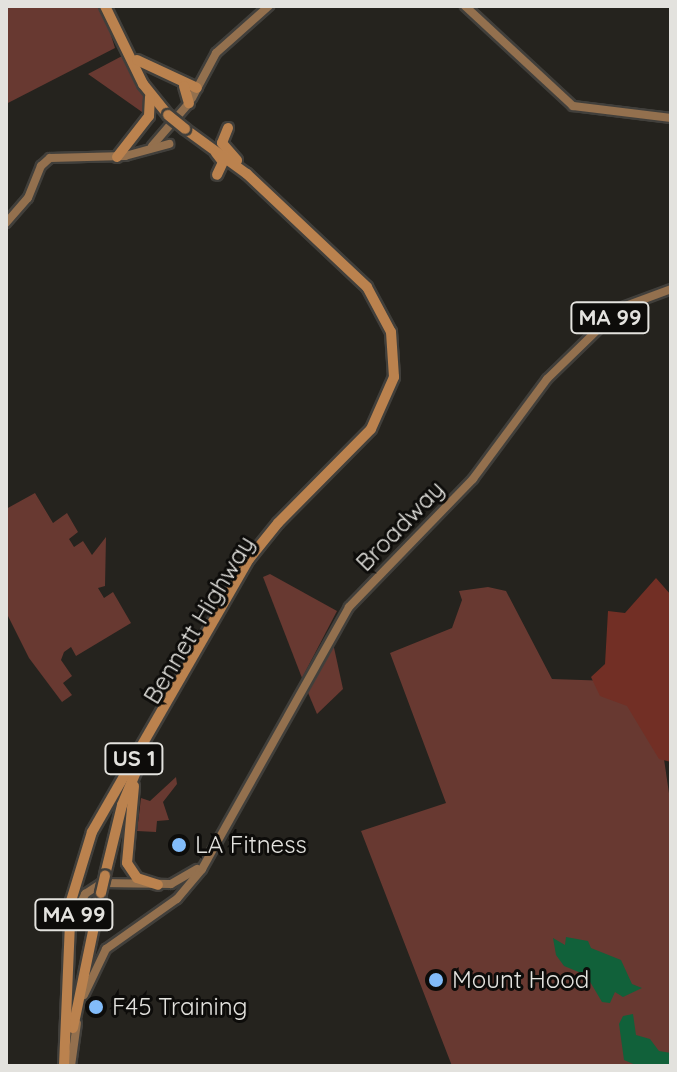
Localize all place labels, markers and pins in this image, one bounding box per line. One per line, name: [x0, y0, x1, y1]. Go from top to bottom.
place label: LA Fitness: [195, 831, 307, 859]
marker: LA Fitness: [170, 836, 188, 854]
place label: Mount Hood: [452, 966, 589, 994]
marker: Mount Hood: [427, 971, 445, 989]
place label: F45 Training: [112, 993, 248, 1021]
marker: F45 Training: [87, 998, 105, 1016]

